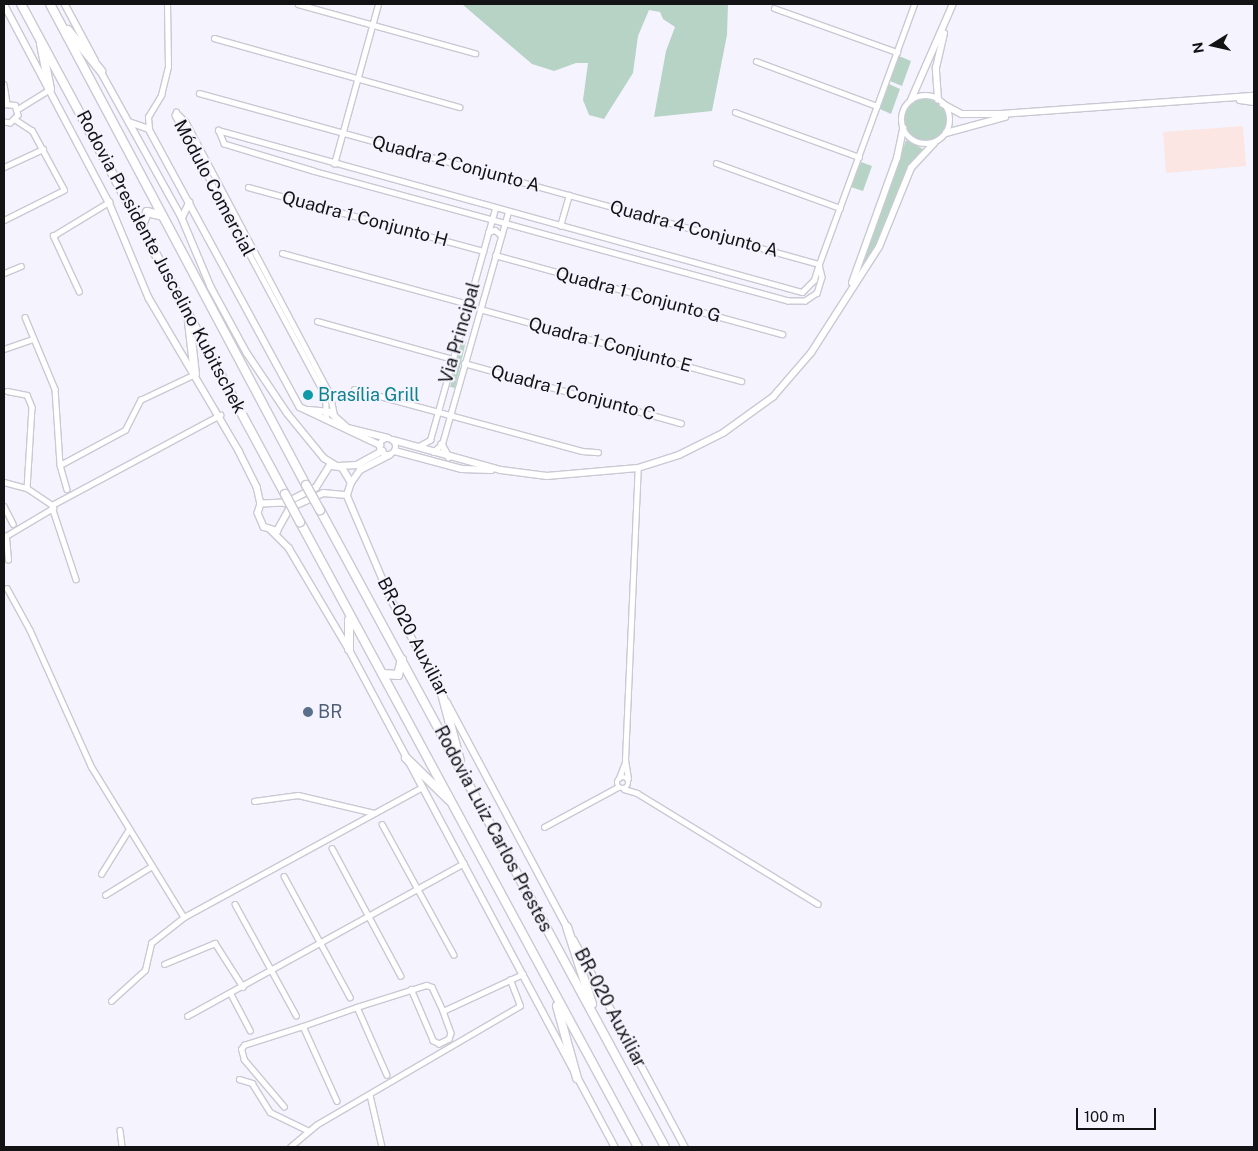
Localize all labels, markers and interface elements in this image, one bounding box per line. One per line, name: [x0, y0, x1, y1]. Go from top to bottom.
north arrow: [1188, 20, 1238, 70]
text: N: [1189, 41, 1207, 54]
street label: Rodovia Presidente Juscelino Kubitschek: [72, 107, 250, 417]
street label: Módulo Comercial: [169, 116, 259, 260]
street label: Quadra 2 Conjunto A: [370, 131, 542, 197]
street label: Quadra 1 Conjunto H: [280, 186, 450, 252]
street label: Quadra 4 Conjunto A: [607, 196, 781, 262]
street label: Quadra 1 Conjunto G: [553, 263, 723, 327]
street label: Via Principal: [435, 280, 485, 386]
street label: Quadra 1 Conjunto E: [526, 313, 694, 377]
street label: Quadra 1 Conjunto C: [488, 361, 658, 425]
place label: Brasília Grill: [318, 384, 420, 406]
marker: Brasília Grill: [302, 389, 314, 401]
street label: BR-020 Auxiliar: [372, 574, 454, 700]
place label: BR: [318, 701, 342, 723]
marker: BR: [302, 706, 314, 718]
street label: Rodovia Luiz Carlos Prestes: [429, 722, 557, 936]
street label: BR-020 Auxiliar: [569, 945, 651, 1071]
scale bar: [1078, 1098, 1158, 1130]
text: 100 m: [1084, 1108, 1125, 1125]

